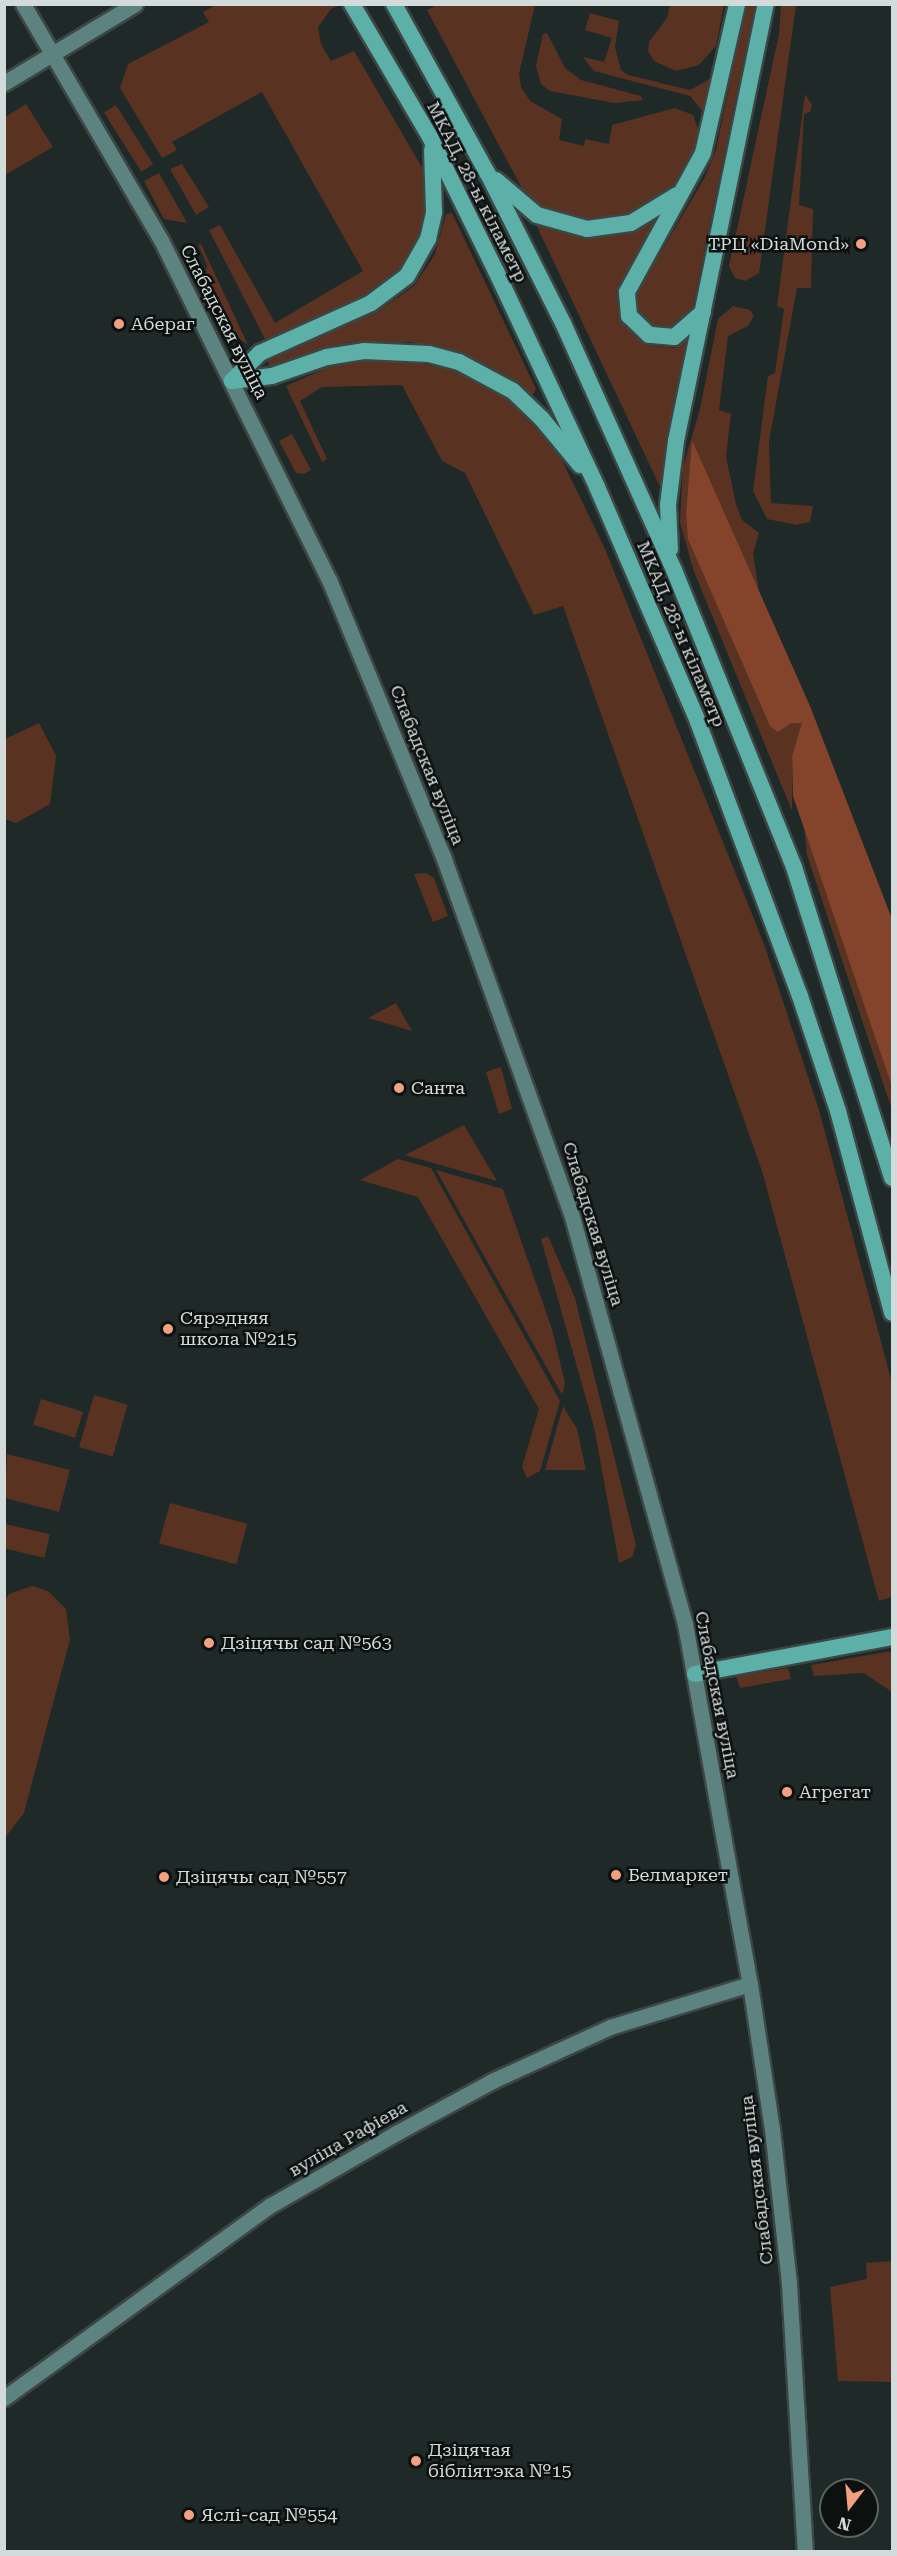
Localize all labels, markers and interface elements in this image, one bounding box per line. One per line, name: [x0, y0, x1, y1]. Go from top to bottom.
street label: МКАД, 28-ы кіламетр: [422, 98, 532, 286]
place label: ТРЦ «DiaMond»: [708, 233, 849, 255]
marker: ТРЦ «DiaMond»: [854, 237, 868, 251]
street label: Слабадская вуліца: [176, 241, 272, 403]
place label: Абераг: [131, 313, 195, 335]
marker: Абераг: [112, 317, 126, 331]
street label: МКАД, 28-ы кіламетр: [632, 538, 730, 730]
street label: Слабадская вуліца: [385, 682, 469, 848]
place label: Санта: [411, 1077, 465, 1099]
marker: Санта: [392, 1081, 406, 1095]
street label: Слабадская вуліца: [558, 1139, 628, 1309]
place label: Сярэдняя школа №215: [180, 1308, 297, 1350]
marker: Сярэдняя школа №215: [161, 1322, 175, 1336]
street label: Слабадская вуліца: [690, 1609, 744, 1781]
place label: Дзіцячы сад №563: [221, 1632, 392, 1654]
marker: Дзіцячы сад №563: [202, 1636, 216, 1650]
place label: Агрегат: [799, 1781, 871, 1803]
marker: Агрегат: [780, 1785, 794, 1799]
place label: Белмаркет: [628, 1864, 728, 1886]
place label: Дзіцячы сад №557: [176, 1866, 347, 1888]
marker: Белмаркет: [609, 1868, 623, 1882]
marker: Дзіцячы сад №557: [157, 1870, 171, 1884]
street label: Слабадская вуліца: [736, 2094, 778, 2266]
street label: вуліца Рафіева: [285, 2096, 411, 2182]
place label: Дзіцячая бібліятэка №15: [428, 2440, 572, 2482]
marker: Дзіцячая бібліятэка №15: [409, 2454, 423, 2468]
north arrow: [819, 2478, 879, 2538]
place label: Яслі-сад №554: [201, 2504, 337, 2526]
marker: Яслі-сад №554: [182, 2508, 196, 2522]
text: N: [836, 2513, 853, 2535]

